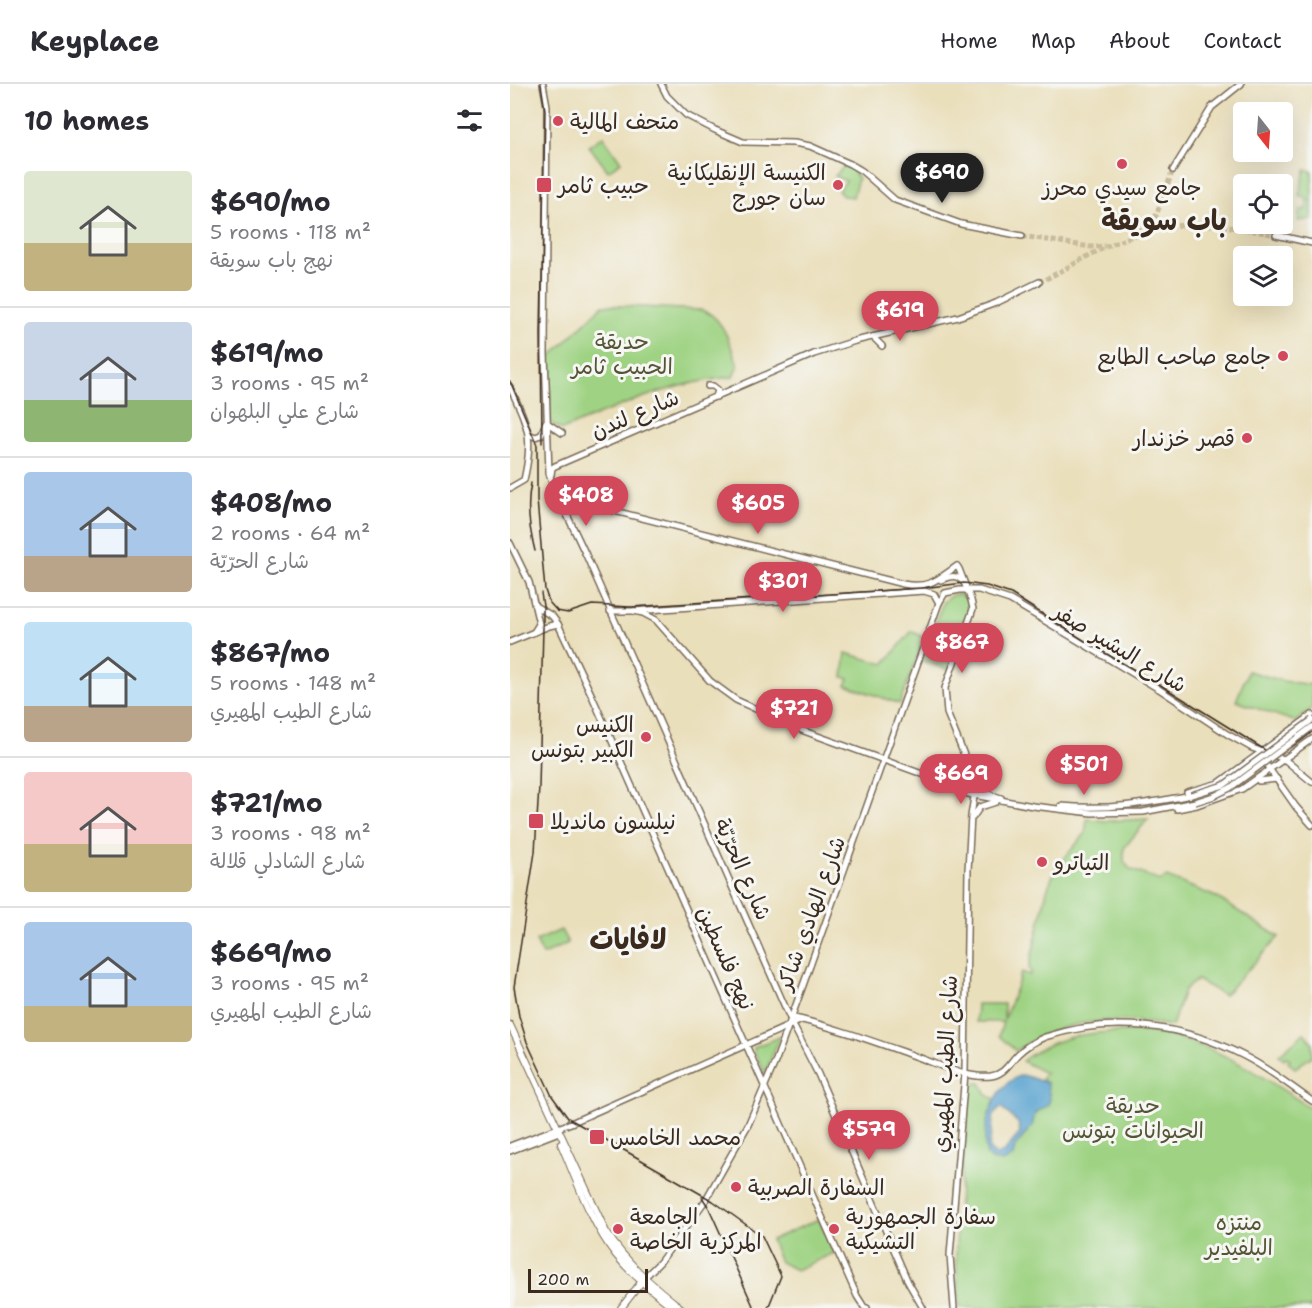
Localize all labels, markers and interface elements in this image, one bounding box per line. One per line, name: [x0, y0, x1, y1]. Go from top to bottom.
text: Keyplace: [30, 22, 160, 60]
text: Home: [940, 27, 998, 55]
text: Map: [1031, 27, 1076, 55]
text: About: [1109, 27, 1170, 55]
text: Contact: [1203, 27, 1282, 55]
north arrow: [1233, 102, 1293, 162]
map controls: [1233, 102, 1293, 306]
text: 10 homes: [24, 103, 149, 138]
icon: filters: [453, 104, 486, 137]
place label: متحف المالية: [570, 107, 679, 136]
marker: متحف المالية: [551, 114, 565, 128]
pin: $690: [906, 153, 978, 204]
marker: جامع سيدي محرز: [1115, 157, 1129, 171]
place label: الكنيسة الإنقليكانية سان جورج: [668, 158, 826, 212]
text: $690: [915, 159, 969, 185]
place label: حبيب ثامر: [556, 171, 649, 200]
place label: جامع سيدي محرز: [1041, 173, 1201, 204]
button: locate: [1233, 174, 1293, 234]
marker: حبيب ثامر: [535, 176, 553, 194]
marker: الكنيسة الإنقليكانية سان جورج: [831, 178, 845, 192]
text: $690/mo: [210, 184, 331, 219]
icon: home: [72, 195, 144, 267]
district label: باب سويقة: [1101, 201, 1227, 239]
text: 5 rooms · 118 m²: [210, 219, 371, 245]
button: layers: [1233, 246, 1293, 306]
text: نهج باب سويقة: [210, 247, 333, 273]
pin: $619: [864, 291, 936, 342]
text: $619: [876, 297, 924, 323]
park label: حديقة الحبيب ثامر: [569, 327, 673, 381]
text: $619/mo: [210, 335, 324, 370]
place label: جامع صاحب الطابع: [1097, 342, 1271, 373]
icon: home: [72, 346, 144, 418]
marker: جامع صاحب الطابع: [1276, 349, 1290, 363]
text: 3 rooms · 95 m²: [210, 370, 369, 396]
street label: شارع لندن: [587, 382, 684, 446]
text: شارع علي البلهوان: [210, 398, 359, 424]
place label: قصر خزندار: [1131, 424, 1235, 453]
marker: قصر خزندار: [1240, 431, 1254, 445]
pin: $408: [550, 476, 622, 527]
text: $408: [558, 482, 614, 508]
pin: $605: [722, 484, 794, 535]
text: $408/mo: [210, 485, 332, 520]
text: $605: [731, 490, 785, 516]
icon: home: [72, 496, 144, 568]
text: 2 rooms · 64 m²: [210, 520, 370, 546]
text: شارع الحرّيّة: [210, 548, 309, 574]
pin: $301: [747, 562, 819, 613]
text: $301: [758, 568, 808, 594]
street label: شارع البشير صفر: [1046, 596, 1192, 700]
pin: $867: [926, 623, 998, 674]
text: $867: [935, 629, 989, 655]
text: $867/mo: [210, 635, 330, 670]
icon: home: [72, 646, 144, 718]
text: 5 rooms · 148 m²: [210, 670, 376, 696]
pin: $721: [758, 689, 830, 740]
text: $721: [770, 695, 818, 721]
text: شارع الطيب المهيري: [210, 698, 372, 724]
place label: الكنيس الكبير بتونس: [531, 710, 634, 764]
marker: الكنيس الكبير بتونس: [639, 730, 653, 744]
pin: $501: [1048, 745, 1120, 796]
text: $501: [1060, 751, 1108, 777]
pin: $669: [925, 754, 997, 805]
text: $669: [933, 760, 989, 786]
text: $721/mo: [210, 785, 323, 820]
icon: home: [72, 796, 144, 868]
place label: نيلسون مانديلا: [550, 807, 676, 836]
marker: نيلسون مانديلا: [527, 812, 545, 830]
street label: شارع الحرّيّة: [707, 813, 778, 925]
text: 3 rooms · 98 m²: [210, 820, 371, 846]
street label: شارع الهادي شاكر: [769, 832, 854, 996]
text: شارع الشادلي قلالة: [210, 848, 365, 874]
place label: التياترو: [1052, 848, 1109, 877]
marker: التياترو: [1035, 855, 1049, 869]
street label: نهج فلسطين: [689, 901, 762, 1015]
district label: لافايات: [589, 920, 667, 958]
text: $669/mo: [210, 935, 332, 970]
icon: home: [72, 946, 144, 1018]
text: 3 rooms · 95 m²: [210, 970, 369, 996]
street label: شارع الطيب المهيري: [926, 974, 966, 1154]
text: شارع الطيب المهيري: [210, 998, 372, 1024]
park label: حديقة الحيوانات بتونس: [1062, 1091, 1204, 1145]
pin: $579: [833, 1110, 905, 1161]
text: $579: [842, 1116, 896, 1142]
place label: محمد الخامس: [610, 1123, 741, 1152]
marker: محمد الخامس: [588, 1128, 606, 1146]
place label: السفارة الصربية: [748, 1173, 885, 1202]
marker: السفارة الصربية: [729, 1180, 743, 1194]
place label: الجامعة المركزية الخاصة: [630, 1202, 762, 1256]
place label: سفارة الجمهورية التشيكية: [846, 1202, 996, 1256]
park label: منتزه البلفيدير: [1203, 1208, 1273, 1262]
marker: الجامعة المركزية الخاصة: [611, 1222, 625, 1236]
marker: سفارة الجمهورية التشيكية: [827, 1222, 841, 1236]
scale bar: [528, 1266, 648, 1294]
text: 200 m: [537, 1269, 589, 1290]

